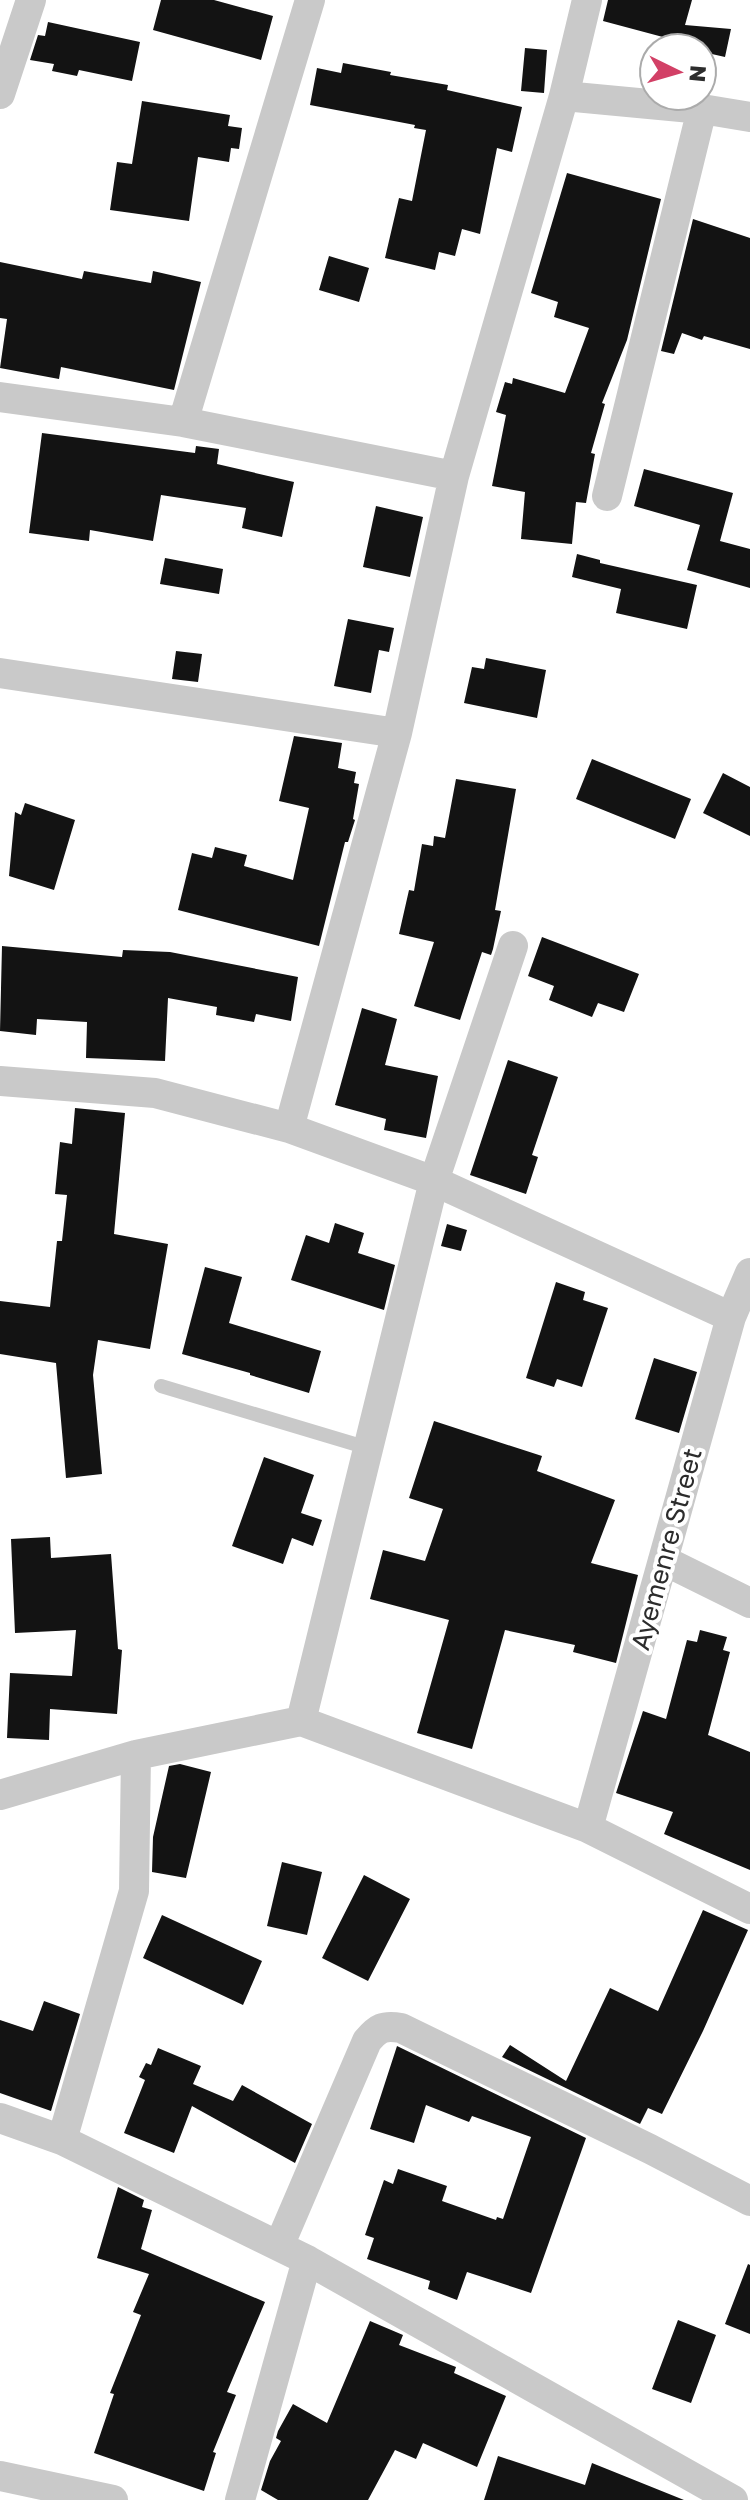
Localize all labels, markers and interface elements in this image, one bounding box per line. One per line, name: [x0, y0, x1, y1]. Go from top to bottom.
north arrow: [638, 32, 718, 112]
text: N: [684, 64, 713, 83]
street label: Ayemenre Street: [624, 1445, 708, 1653]

